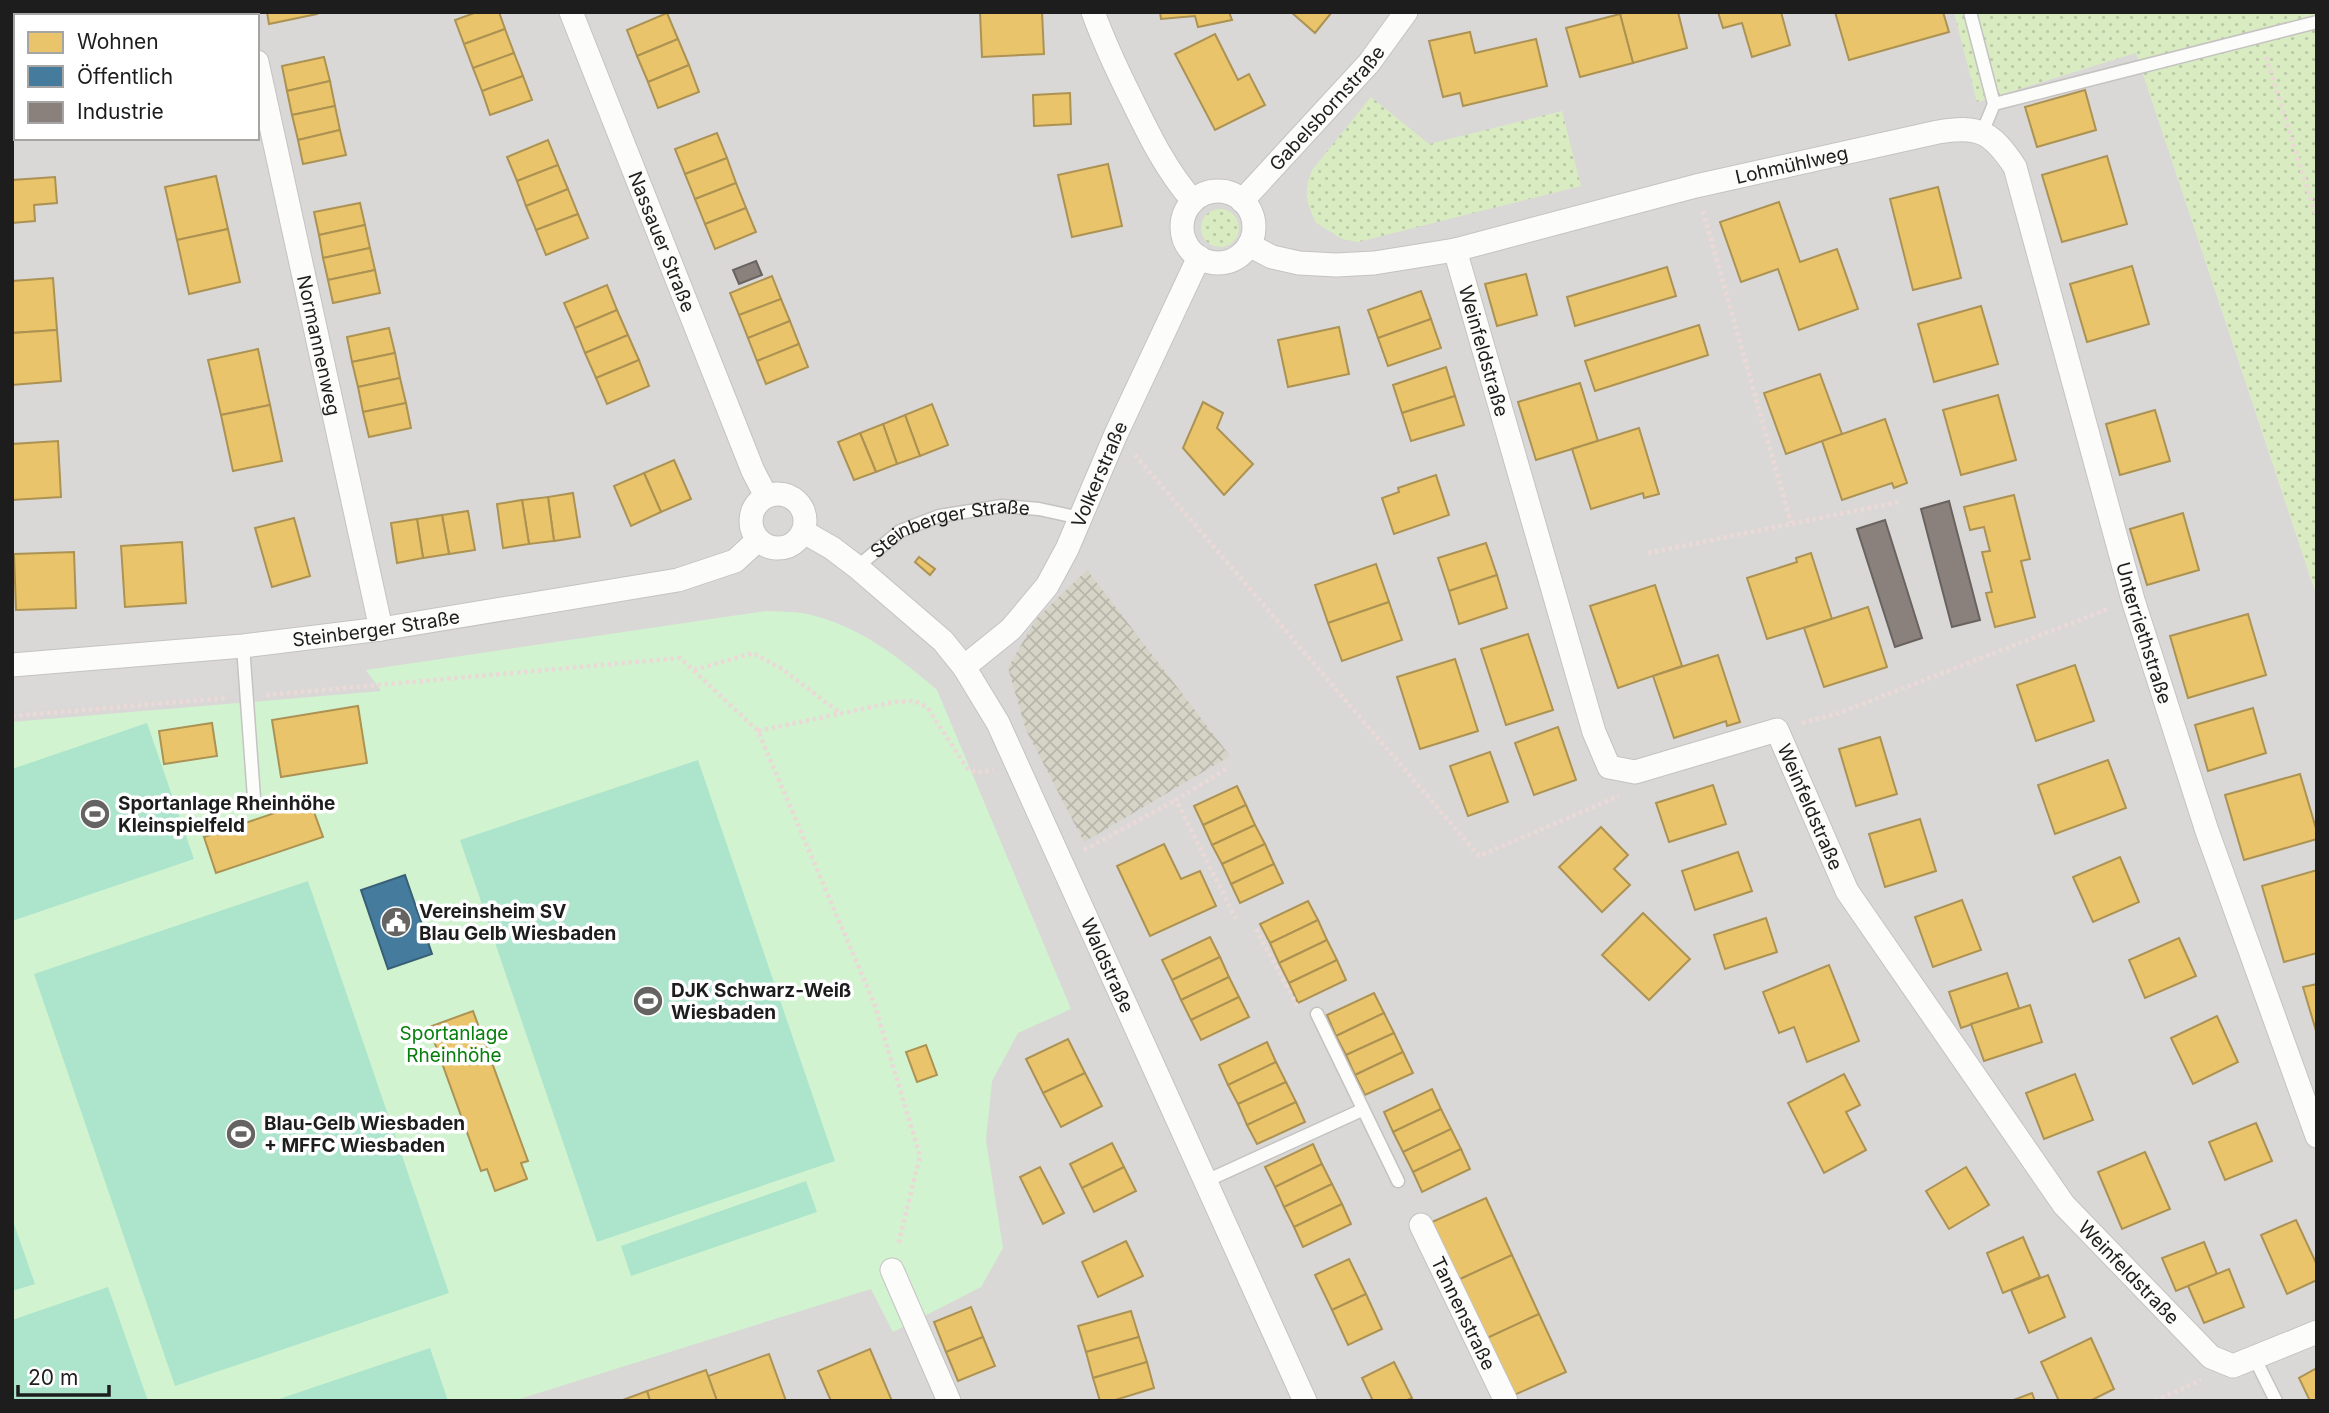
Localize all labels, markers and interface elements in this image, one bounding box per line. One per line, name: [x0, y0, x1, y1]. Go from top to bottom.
legend: [14, 14, 259, 140]
text: Wohnen: [77, 29, 159, 54]
street label: Gabelsbornstraße: [1265, 41, 1390, 176]
text: Öffentlich: [77, 64, 173, 89]
text: Industrie: [77, 99, 164, 124]
street label: Lohmühlweg: [1733, 141, 1850, 189]
street label: Nassauer Straße: [623, 168, 700, 316]
street label: Normannenweg: [292, 273, 345, 418]
street label: Weinfeldstraße: [1454, 283, 1513, 419]
street label: Volkerstraße: [1067, 418, 1132, 531]
street label: Steinberger Straße: [866, 494, 1031, 563]
street label: Unterriethstraße: [2111, 559, 2177, 707]
street label: Steinberger Straße: [291, 605, 462, 652]
street label: Weinfeldstraße: [1772, 740, 1847, 874]
place label: Sportanlage Rheinhöhe Kleinspielfeld: [118, 792, 335, 837]
sports icon: Sportanlage Rheinhöhe Kleinspielfeld: [78, 797, 112, 831]
place label: Vereinsheim SV Blau Gelb Wiesbaden: [419, 900, 616, 945]
public building icon: Vereinsheim SV Blau Gelb Wiesbaden: [379, 905, 413, 939]
street label: Waldstraße: [1076, 914, 1139, 1016]
place label: DJK Schwarz-Weiß Wiesbaden: [671, 979, 851, 1024]
sports icon: DJK Schwarz-Weiß Wiesbaden: [631, 984, 665, 1018]
park label: Sportanlage Rheinhöhe: [400, 1022, 508, 1067]
place label: Blau-Gelb Wiesbaden + MFFC Wiesbaden: [264, 1112, 465, 1157]
sports icon: Blau-Gelb Wiesbaden + MFFC Wiesbaden: [224, 1117, 258, 1151]
street label: Weinfeldstraße: [2073, 1216, 2184, 1329]
street label: Tannenstraße: [1426, 1253, 1500, 1374]
scale bar: [18, 1354, 108, 1398]
text: 20 m: [28, 1365, 78, 1390]

